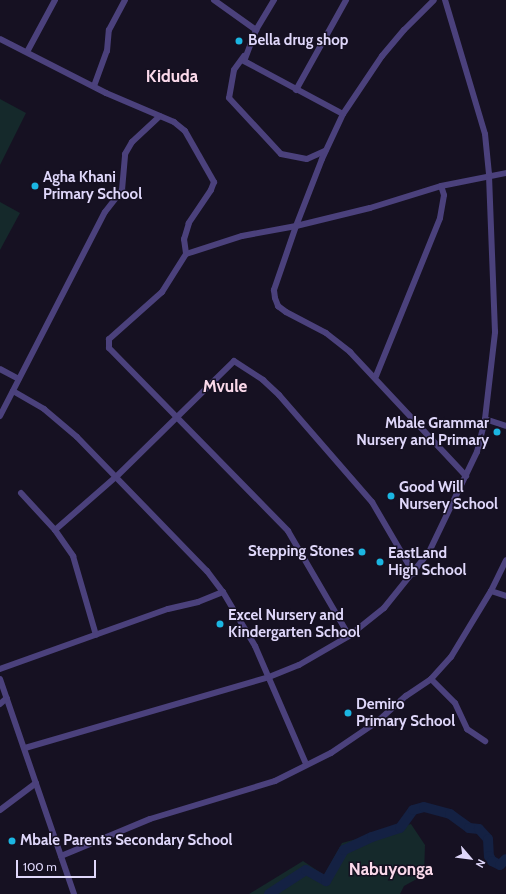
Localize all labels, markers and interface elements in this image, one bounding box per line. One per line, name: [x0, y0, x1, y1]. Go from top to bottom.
place label: Bella drug shop: [248, 32, 348, 50]
marker: Bella drug shop: [233, 35, 245, 47]
district label: Kiduda: [146, 67, 198, 87]
place label: Agha Khani Primary School: [43, 168, 142, 203]
marker: Agha Khani Primary School: [30, 181, 40, 191]
district label: Mvule: [203, 377, 247, 397]
place label: Mbale Grammar Nursery and Primary: [356, 414, 489, 449]
marker: Mbale Grammar Nursery and Primary: [492, 427, 502, 437]
place label: Good Will Nursery School: [399, 478, 498, 513]
marker: Good Will Nursery School: [386, 491, 396, 501]
place label: Stepping Stones: [248, 543, 354, 561]
place label: EastLand High School: [388, 544, 466, 579]
marker: Stepping Stones: [357, 547, 367, 557]
marker: EastLand High School: [375, 557, 385, 567]
place label: Excel Nursery and Kindergarten School: [228, 606, 360, 641]
marker: Excel Nursery and Kindergarten School: [215, 619, 225, 629]
place label: Demiro Primary School: [356, 695, 455, 730]
marker: Demiro Primary School: [343, 708, 353, 718]
place label: Mbale Parents Secondary School: [20, 832, 232, 850]
marker: Mbale Parents Secondary School: [7, 836, 17, 846]
north arrow: [450, 838, 490, 878]
scale bar: [18, 852, 98, 878]
text: N: [473, 857, 489, 870]
text: 100 m: [23, 859, 57, 874]
district label: Nabuyonga: [349, 860, 433, 880]

